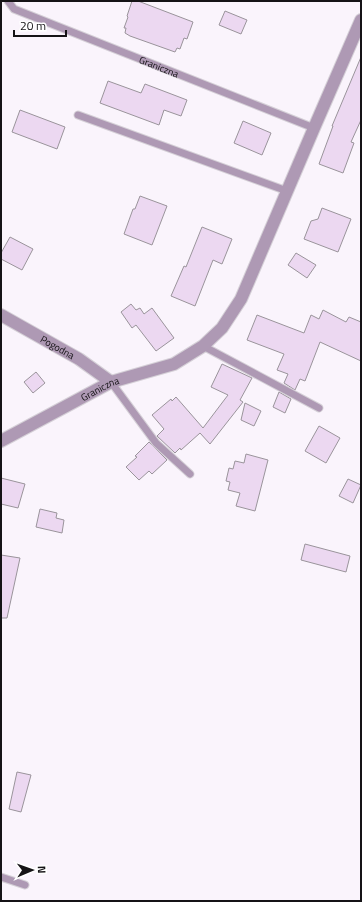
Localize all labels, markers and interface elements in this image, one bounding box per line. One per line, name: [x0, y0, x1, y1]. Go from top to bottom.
scale bar: [14, 12, 66, 38]
text: 20 m: [20, 16, 46, 35]
street label: Graniczna: [137, 52, 181, 82]
street label: Pogodna: [37, 332, 77, 363]
street label: Graniczna: [78, 373, 121, 405]
north arrow: [12, 850, 52, 890]
text: N: [34, 866, 50, 874]

